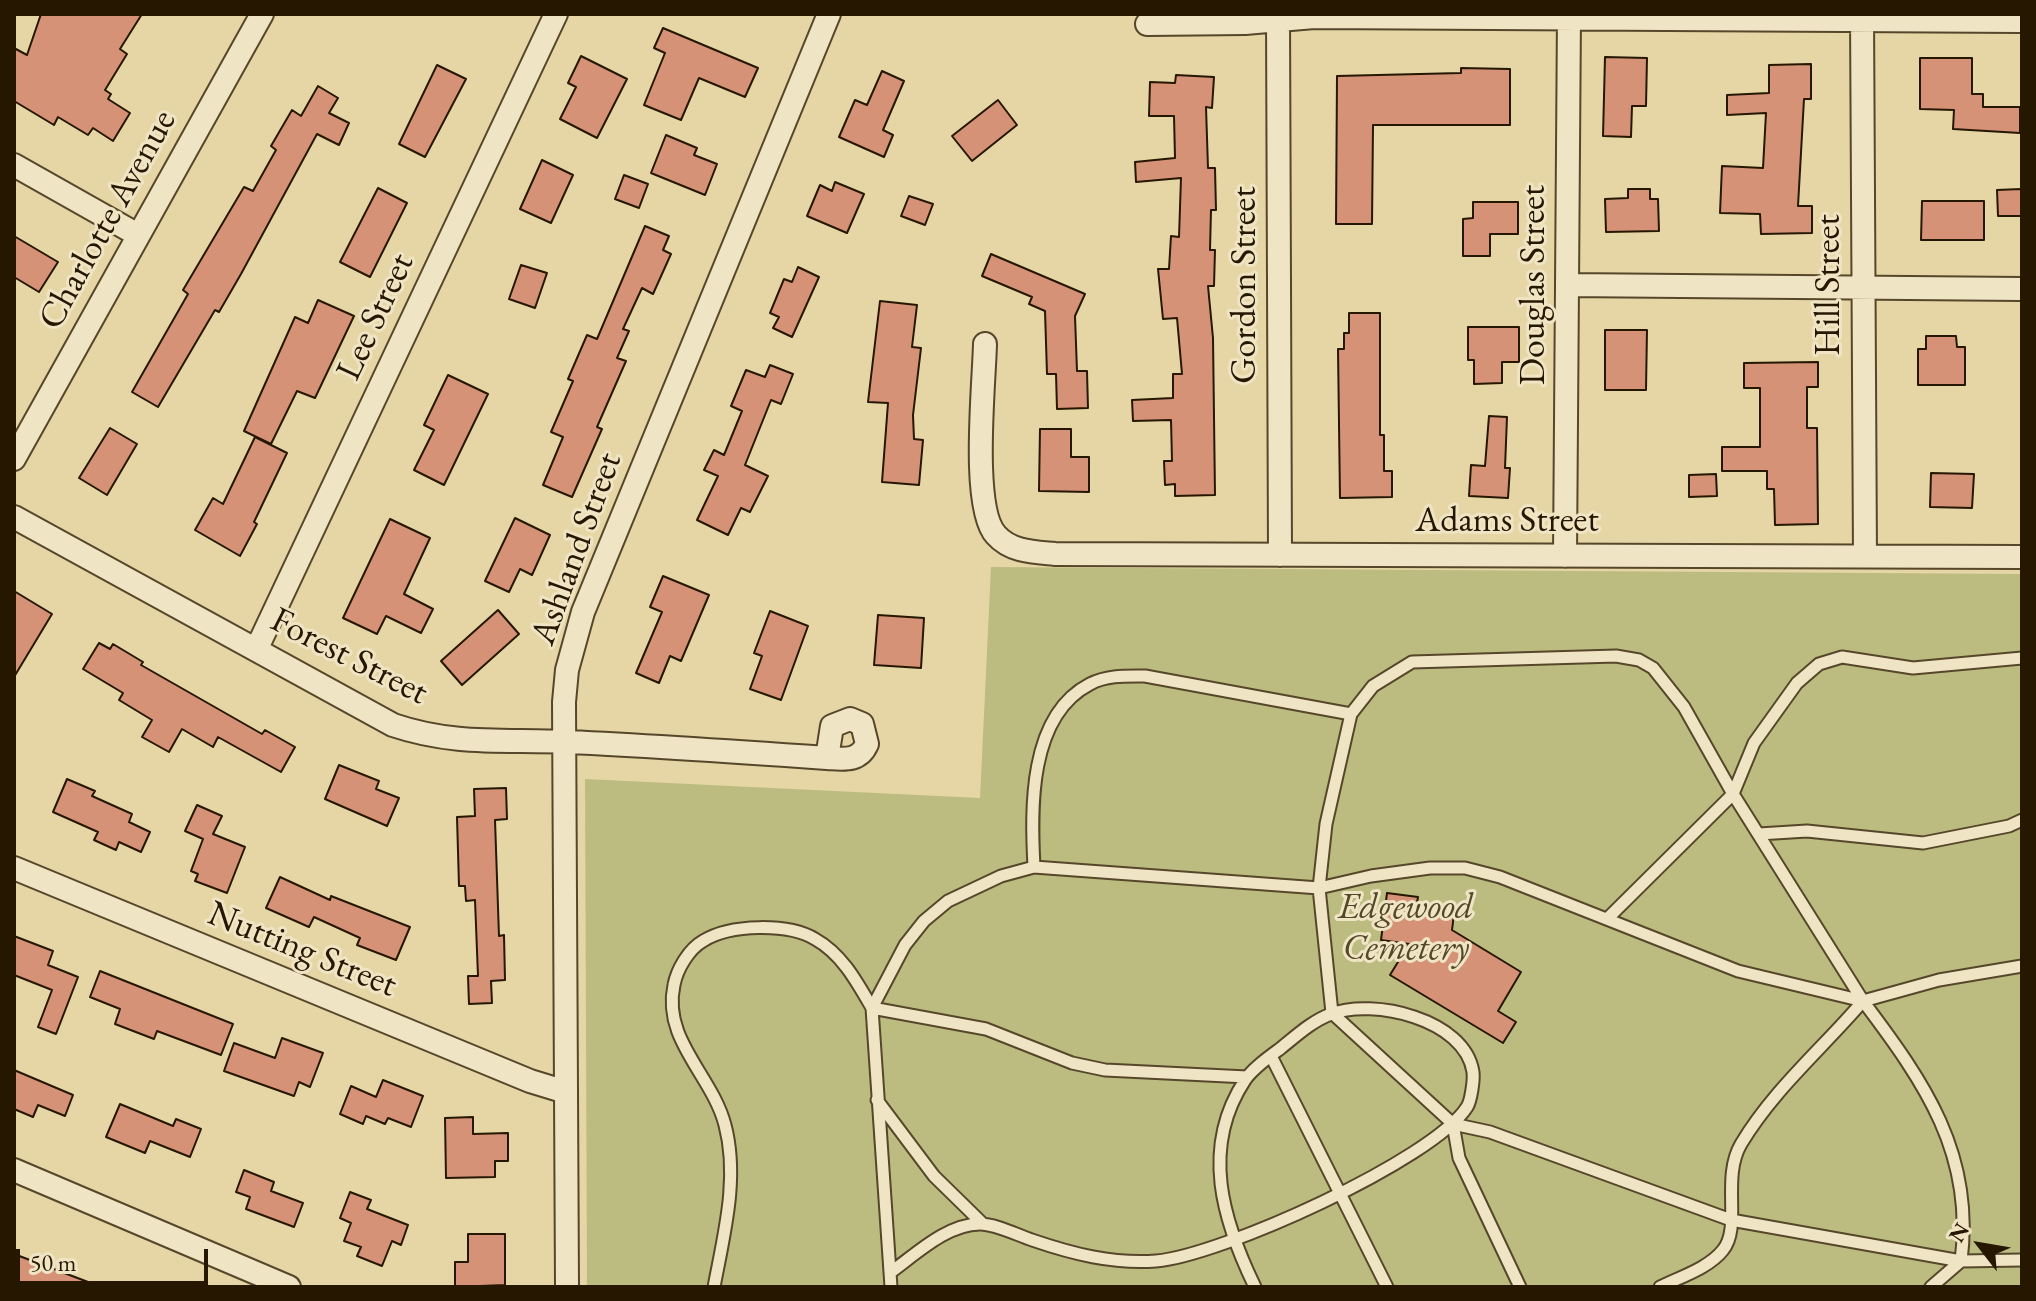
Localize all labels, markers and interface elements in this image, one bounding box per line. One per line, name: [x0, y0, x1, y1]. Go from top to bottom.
street label: Charlotte Avenue: [30, 103, 186, 337]
street label: Douglas Street: [1512, 185, 1556, 385]
street label: Gordon Street: [1223, 186, 1267, 384]
street label: Hill Street: [1807, 214, 1851, 356]
street label: Lee Street: [328, 247, 424, 387]
street label: Ashland Street: [522, 447, 632, 651]
street label: Adams Street: [1415, 499, 1599, 543]
street label: Forest Street: [263, 599, 435, 715]
park label: Edgewood Cemetery: [1339, 886, 1473, 971]
street label: Nutting Street: [201, 893, 403, 1007]
north arrow: [1940, 1205, 2020, 1285]
text: N: [1942, 1217, 1976, 1247]
scale bar: [20, 1233, 212, 1283]
text: 50 m: [30, 1247, 77, 1278]

